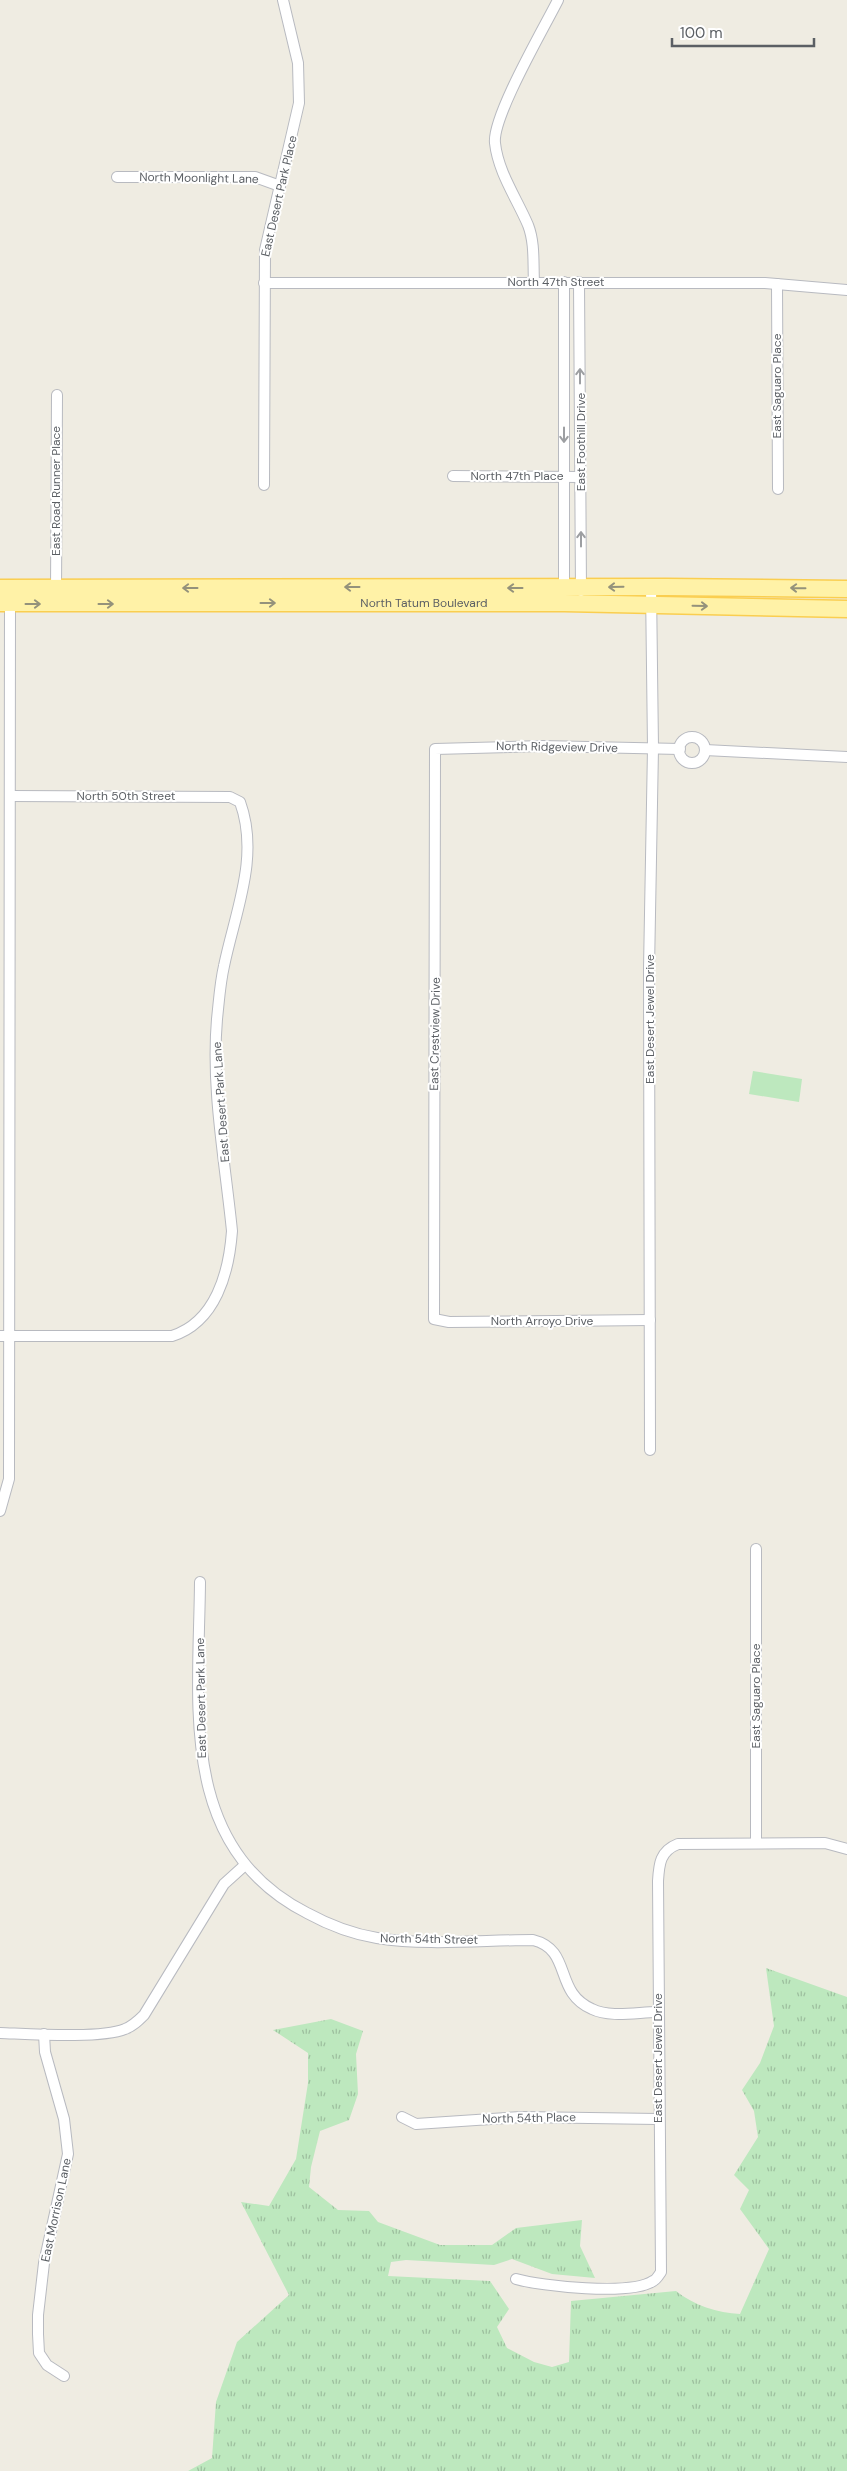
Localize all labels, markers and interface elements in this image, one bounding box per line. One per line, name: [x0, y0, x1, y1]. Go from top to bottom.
scale bar: [672, 15, 814, 47]
text: 100 m: [680, 23, 723, 43]
street label: East Desert Park Place: [257, 134, 301, 258]
street label: North Moonlight Lane: [139, 169, 259, 187]
street label: North 47th Street: [507, 274, 605, 290]
street label: East Saguaro Place: [769, 333, 785, 438]
one-way arrow: [575, 368, 585, 384]
street label: East Foothill Drive: [573, 393, 589, 491]
street label: East Road Runner Place: [48, 426, 64, 556]
one-way arrow: [559, 427, 569, 443]
street label: North 47th Place: [471, 468, 564, 484]
one-way arrow: [576, 531, 586, 547]
one-way arrow: [345, 582, 361, 592]
one-way arrow: [608, 582, 624, 592]
one-way arrow: [182, 583, 198, 593]
one-way arrow: [507, 583, 524, 593]
one-way arrow: [791, 583, 807, 593]
street label: North Tatum Boulevard: [360, 595, 488, 611]
one-way arrow: [260, 598, 276, 608]
one-way arrow: [25, 599, 41, 609]
one-way arrow: [97, 599, 113, 609]
one-way arrow: [692, 601, 708, 611]
street label: North Ridgeview Drive: [496, 738, 618, 756]
street label: North 50th Street: [77, 788, 176, 804]
street label: East Desert Jewel Drive: [642, 954, 658, 1084]
street label: East Crestview Drive: [426, 977, 444, 1091]
street label: East Desert Park Lane: [209, 1041, 233, 1163]
street label: North Arroyo Drive: [491, 1313, 594, 1329]
street label: East Desert Park Lane: [192, 1637, 210, 1758]
street label: East Saguaro Place: [748, 1643, 764, 1748]
street label: North 54th Street: [380, 1930, 478, 1948]
street label: East Desert Jewel Drive: [650, 1993, 666, 2123]
street label: North 54th Place: [482, 2109, 576, 2127]
street label: East Morrison Lane: [37, 2156, 75, 2263]

